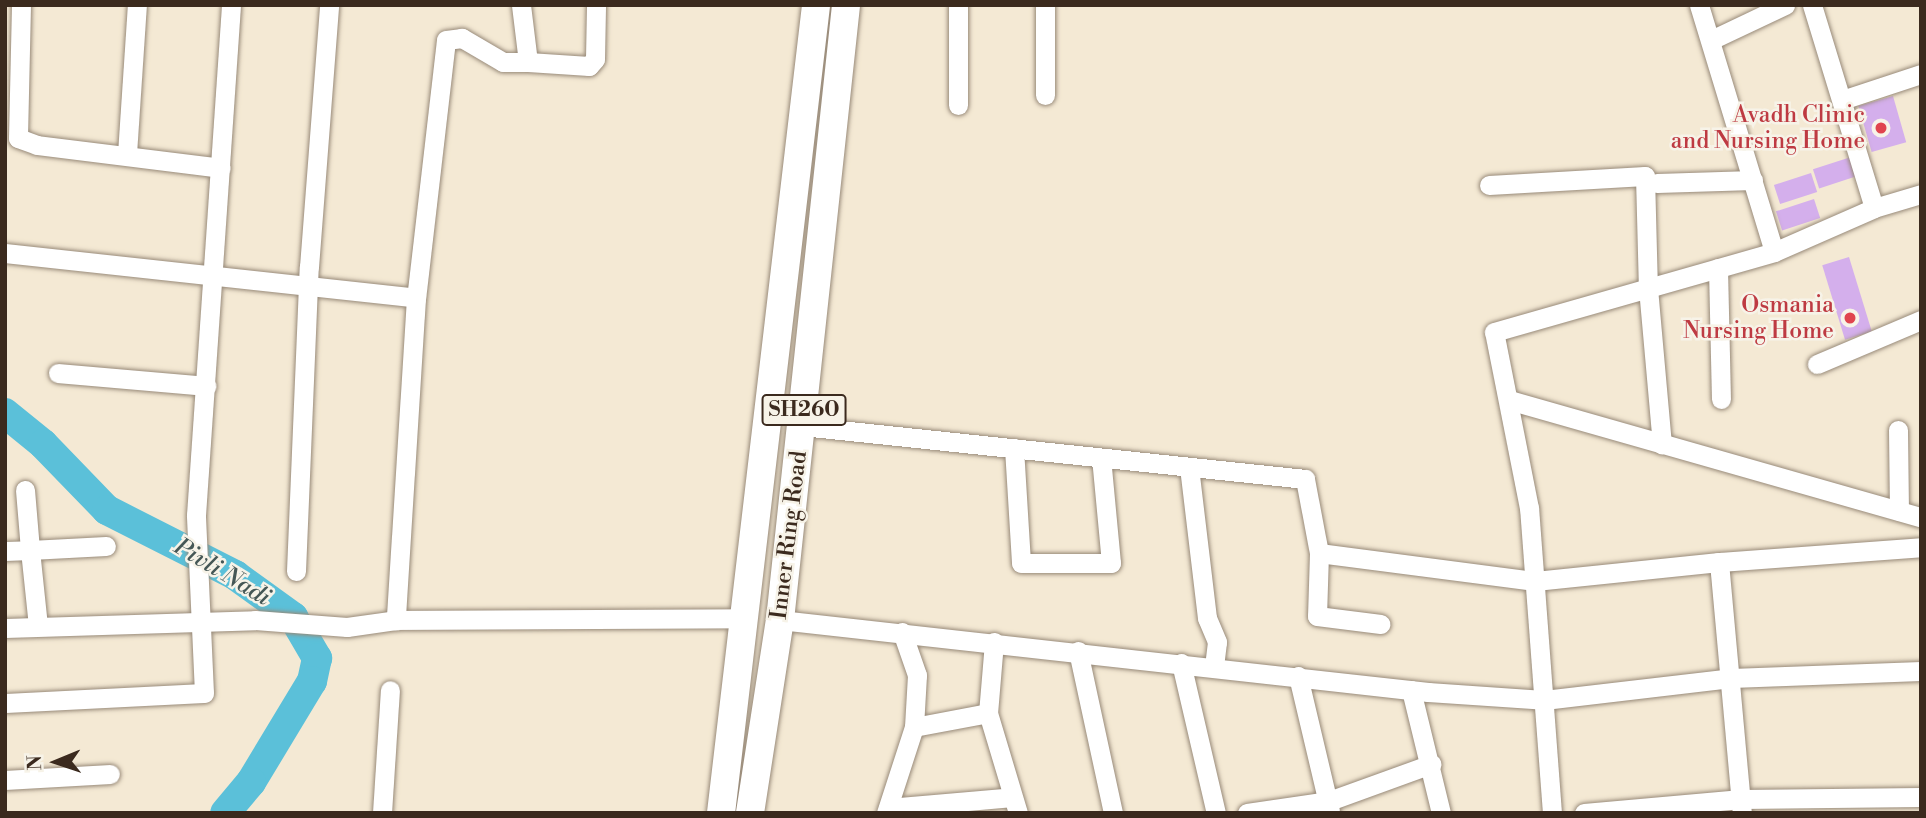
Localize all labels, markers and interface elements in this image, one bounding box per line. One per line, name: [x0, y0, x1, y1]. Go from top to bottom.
place label: Avadh Clinic and Nursing Home: [1671, 101, 1865, 155]
marker: Avadh Clinic and Nursing Home: [1871, 118, 1891, 138]
place label: Osmania Nursing Home: [1683, 291, 1834, 345]
marker: Osmania Nursing Home: [1840, 308, 1860, 328]
road number: SH260: [760, 392, 848, 428]
street label: Inner Ring Road: [765, 449, 813, 621]
water label: Pivli Nadi: [169, 533, 275, 613]
north arrow: [21, 727, 91, 797]
text: N: [23, 755, 47, 771]

